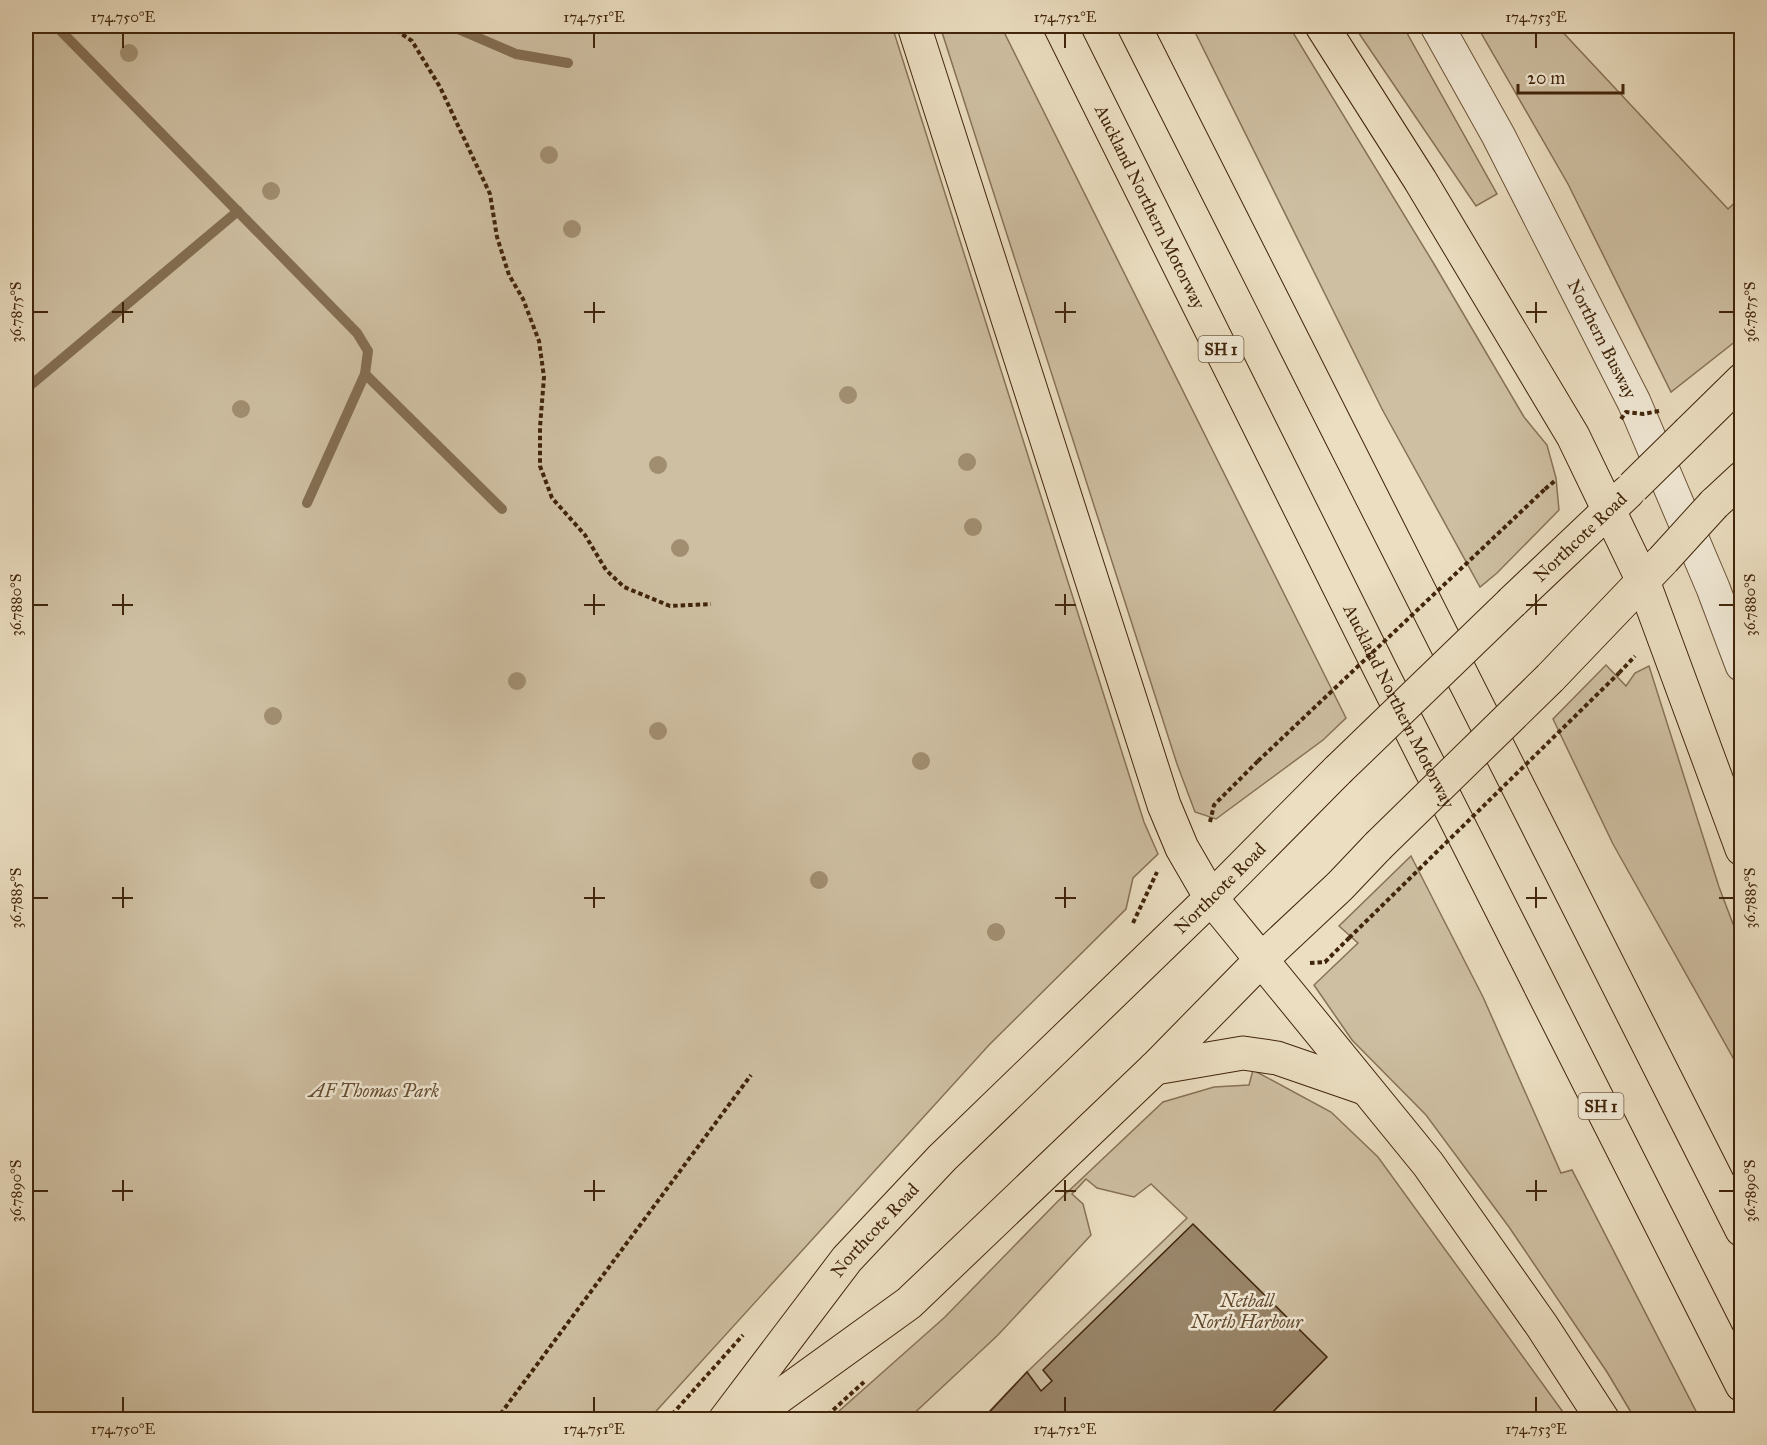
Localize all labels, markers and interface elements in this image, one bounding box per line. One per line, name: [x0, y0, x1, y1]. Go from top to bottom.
text: 174.750°E: [91, 8, 155, 26]
text: 174.751°E: [563, 8, 625, 26]
text: 174.752°E: [1033, 8, 1097, 26]
text: 174.753°E: [1505, 8, 1567, 26]
scale bar: [1518, 57, 1623, 95]
text: 20 m: [1527, 67, 1565, 89]
street label: Auckland Northern Motorway: [1090, 100, 1210, 313]
street label: Northern Busway: [1563, 276, 1642, 403]
text: 36.7875°S: [7, 282, 25, 342]
text: 36.7875°S: [1741, 282, 1759, 342]
road number: SH 1: [1198, 336, 1244, 362]
street label: Northcote Road: [1529, 488, 1631, 587]
text: 36.7880°S: [7, 574, 25, 636]
text: 36.7880°S: [1741, 574, 1759, 636]
street label: Auckland Northern Motorway: [1338, 600, 1460, 812]
street label: Northcote Road: [1170, 838, 1270, 938]
text: 36.7885°S: [7, 868, 25, 928]
text: 36.7885°S: [1741, 868, 1759, 928]
park label: AF Thomas Park: [307, 1080, 439, 1102]
road number: SH 1: [1578, 1093, 1624, 1119]
text: 36.7890°S: [7, 1160, 25, 1222]
text: 36.7890°S: [1741, 1160, 1759, 1222]
street label: Northcote Road: [826, 1179, 924, 1282]
park label: Netball North Harbour: [1190, 1290, 1304, 1333]
text: 174.750°E: [91, 1420, 155, 1438]
text: 174.751°E: [563, 1420, 625, 1438]
text: 174.752°E: [1033, 1420, 1097, 1438]
text: 174.753°E: [1505, 1420, 1567, 1438]

